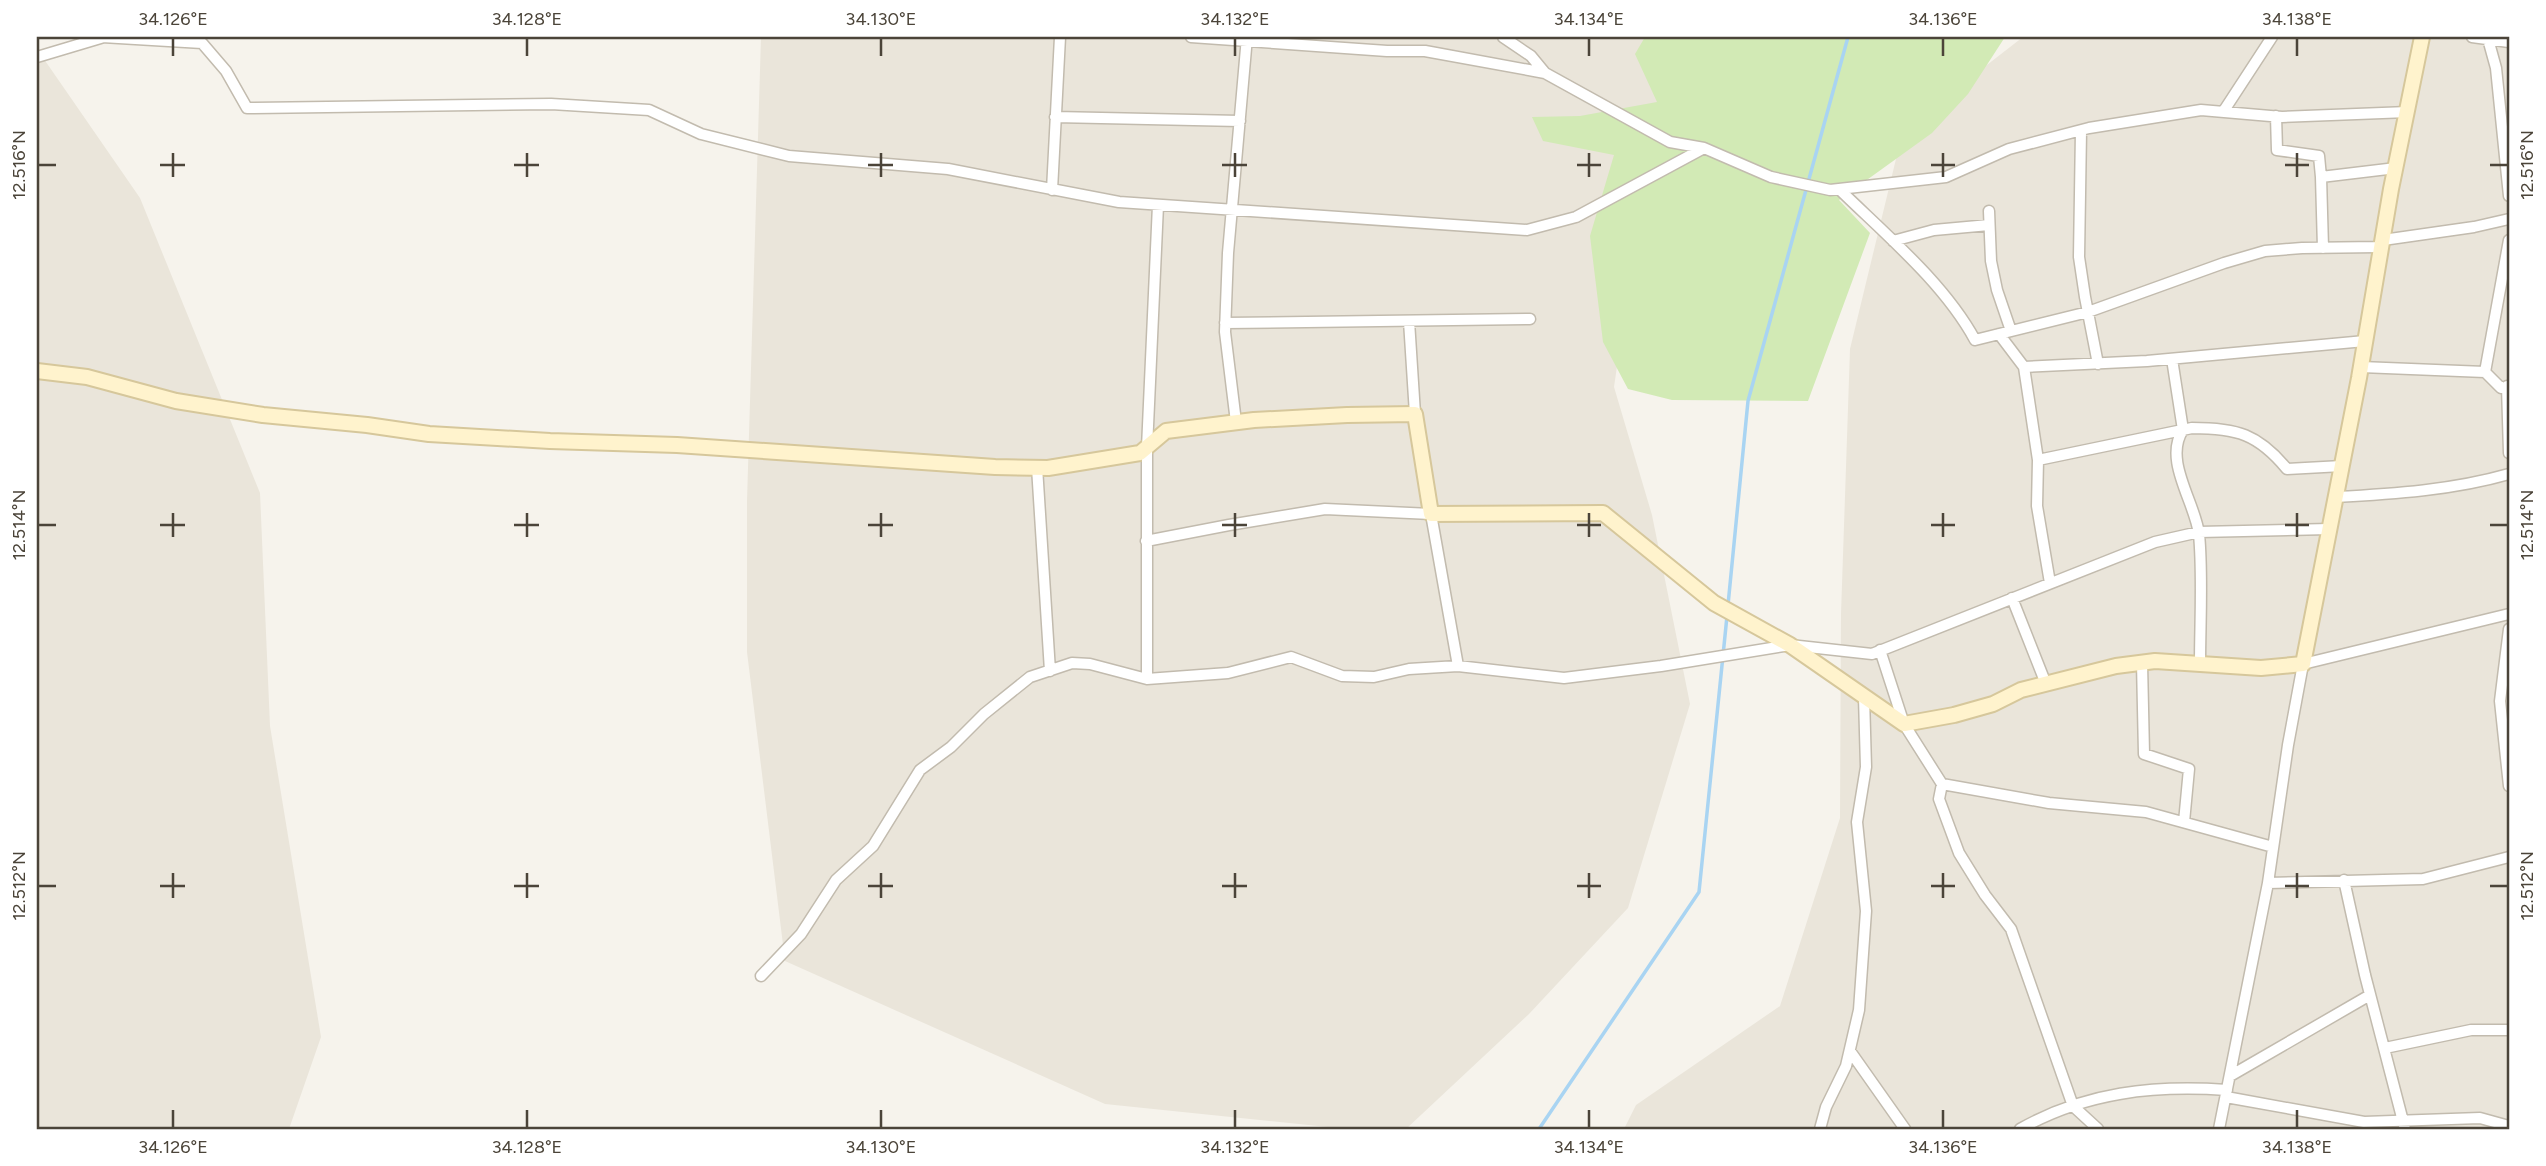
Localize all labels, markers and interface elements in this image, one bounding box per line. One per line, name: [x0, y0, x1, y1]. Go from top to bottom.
text: 34.126°E: [138, 8, 208, 30]
text: 34.128°E: [492, 8, 562, 30]
text: 34.130°E: [846, 8, 916, 30]
text: 34.132°E: [1200, 8, 1270, 30]
text: 34.134°E: [1554, 8, 1624, 30]
text: 34.136°E: [1908, 8, 1978, 30]
text: 34.138°E: [2262, 8, 2332, 30]
text: 12.516°N: [8, 130, 30, 200]
text: 12.516°N: [2516, 130, 2538, 200]
text: 12.514°N: [8, 490, 30, 560]
text: 12.514°N: [2516, 490, 2538, 560]
text: 12.512°N: [8, 851, 30, 921]
text: 12.512°N: [2516, 851, 2538, 921]
text: 34.126°E: [138, 1136, 208, 1158]
text: 34.128°E: [492, 1136, 562, 1158]
text: 34.130°E: [846, 1136, 916, 1158]
text: 34.132°E: [1200, 1136, 1270, 1158]
text: 34.134°E: [1554, 1136, 1624, 1158]
text: 34.136°E: [1908, 1136, 1978, 1158]
text: 34.138°E: [2262, 1136, 2332, 1158]

